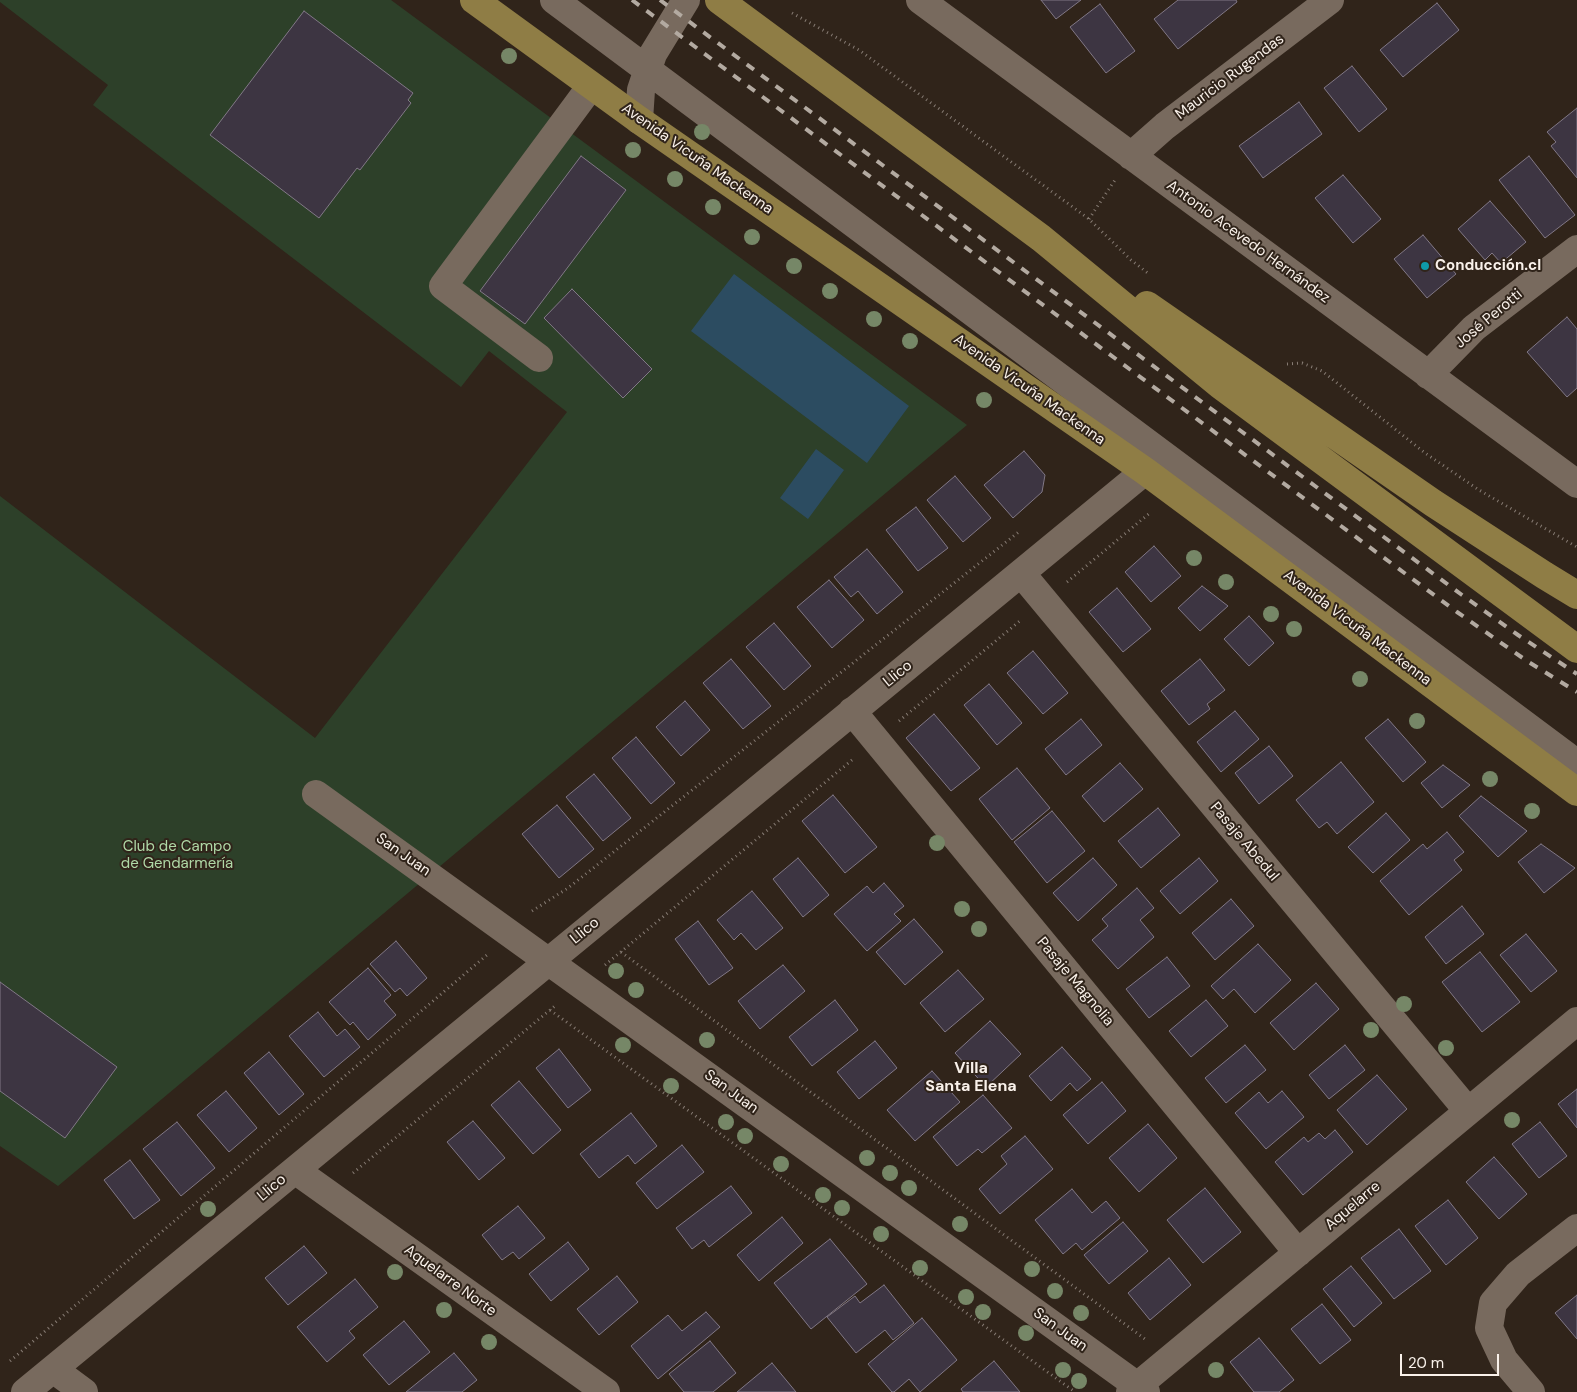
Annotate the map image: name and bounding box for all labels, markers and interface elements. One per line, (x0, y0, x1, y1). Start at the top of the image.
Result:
street label: Mauricio Rugendas (1172, 30, 1288, 124)
street label: Avenida Vicuña Mackenna (618, 100, 776, 218)
street label: Antonio Acevedo Hernández (1163, 177, 1333, 307)
place label: Conducción.cl (1435, 257, 1541, 275)
marker: Conducción.cl (1419, 260, 1431, 272)
street label: José Perotti (1452, 286, 1526, 352)
street label: Avenida Vicuña Mackenna (950, 331, 1108, 449)
street label: Avenida Vicuña Mackenna (1279, 566, 1435, 690)
street label: Llico (880, 657, 916, 691)
street label: Pasaje Abedul (1206, 799, 1282, 885)
street label: San Juan (372, 830, 434, 880)
park label: Club de Campo de Gendarmería (121, 838, 233, 873)
street label: Llico (567, 914, 603, 948)
street label: Pasaje Magnolia (1033, 934, 1117, 1030)
district label: Villa Santa Elena (925, 1059, 1017, 1097)
street label: San Juan (700, 1066, 762, 1118)
street label: Llico (254, 1171, 290, 1205)
street label: Aquelarre (1322, 1178, 1384, 1234)
street label: Aquelarre Norte (400, 1241, 500, 1321)
street label: San Juan (1029, 1304, 1091, 1356)
scale bar (1402, 1344, 1501, 1376)
text: 20 m (1408, 1353, 1444, 1373)

